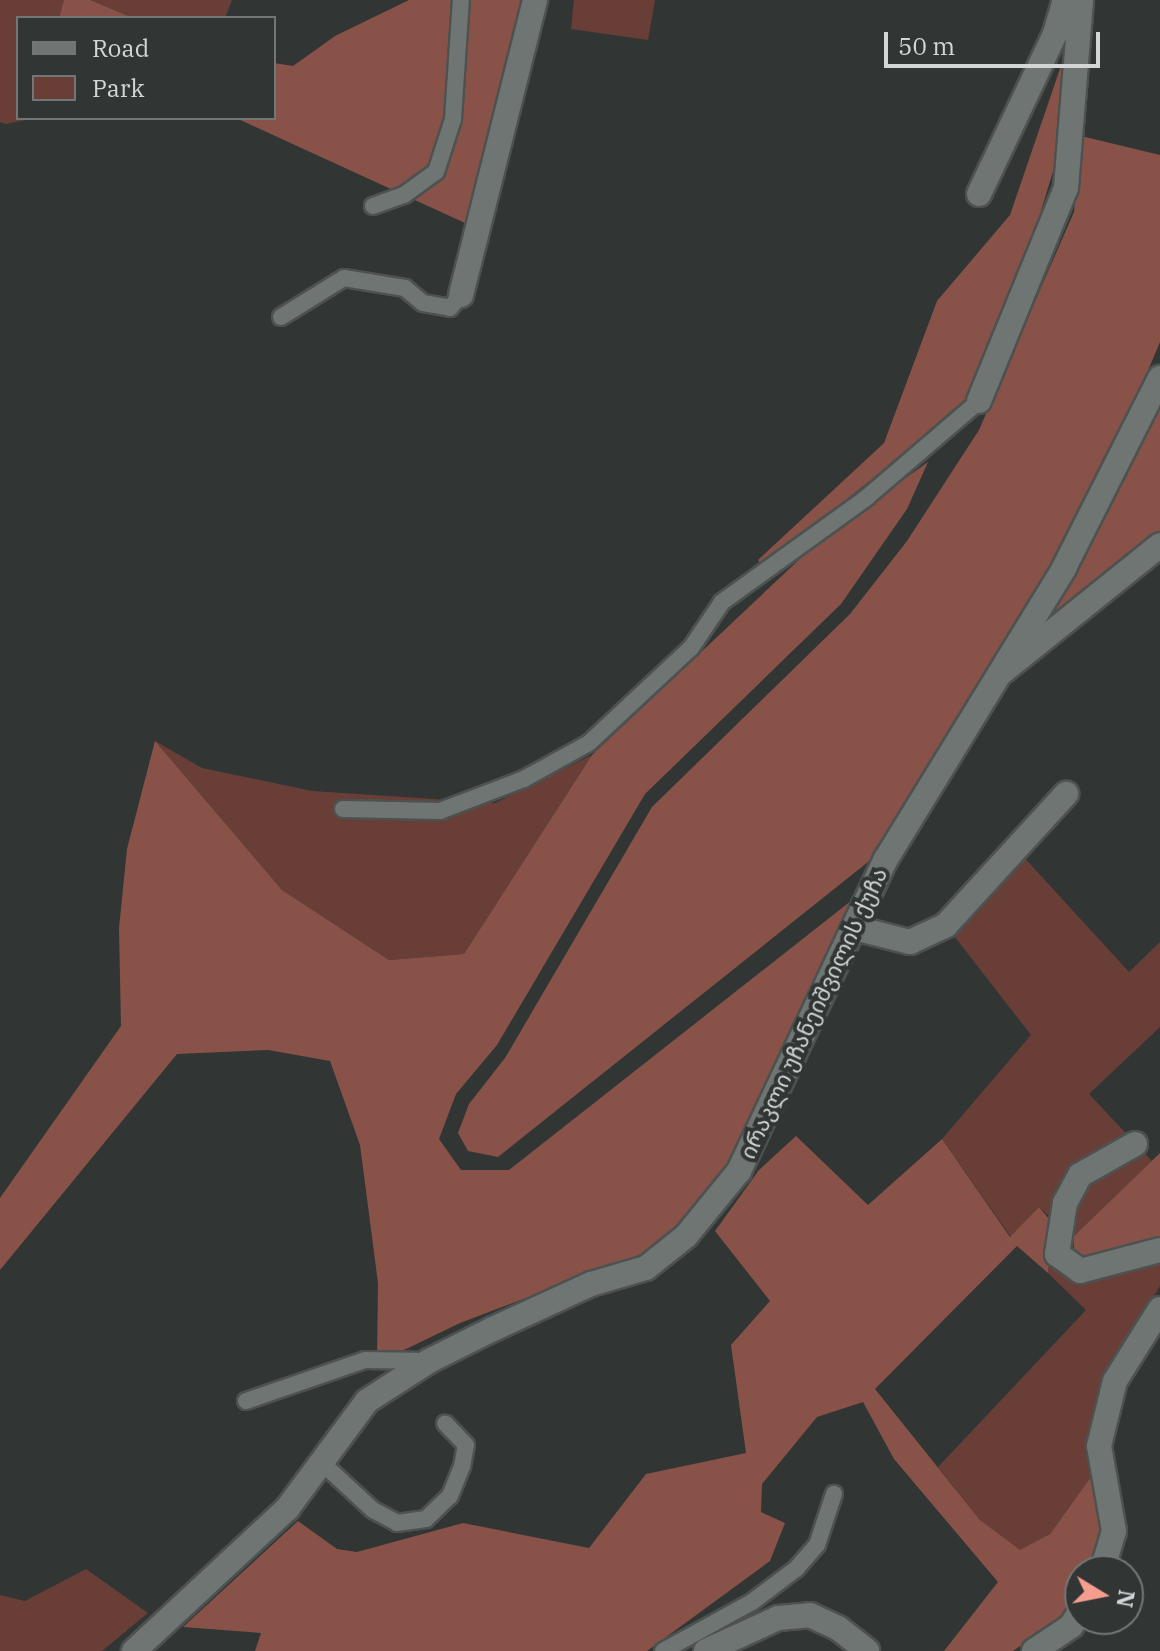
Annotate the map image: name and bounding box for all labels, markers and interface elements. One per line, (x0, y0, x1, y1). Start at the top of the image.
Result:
legend (16, 16, 276, 120)
scale bar (888, 16, 1104, 66)
text: 50 m (898, 30, 955, 62)
text: Road (92, 32, 149, 64)
text: Park (92, 72, 144, 104)
street label: ირაკლი უჩანეიშვილის ქუჩა (734, 863, 892, 1163)
north arrow (1064, 1555, 1144, 1635)
text: N (1110, 1588, 1142, 1610)

